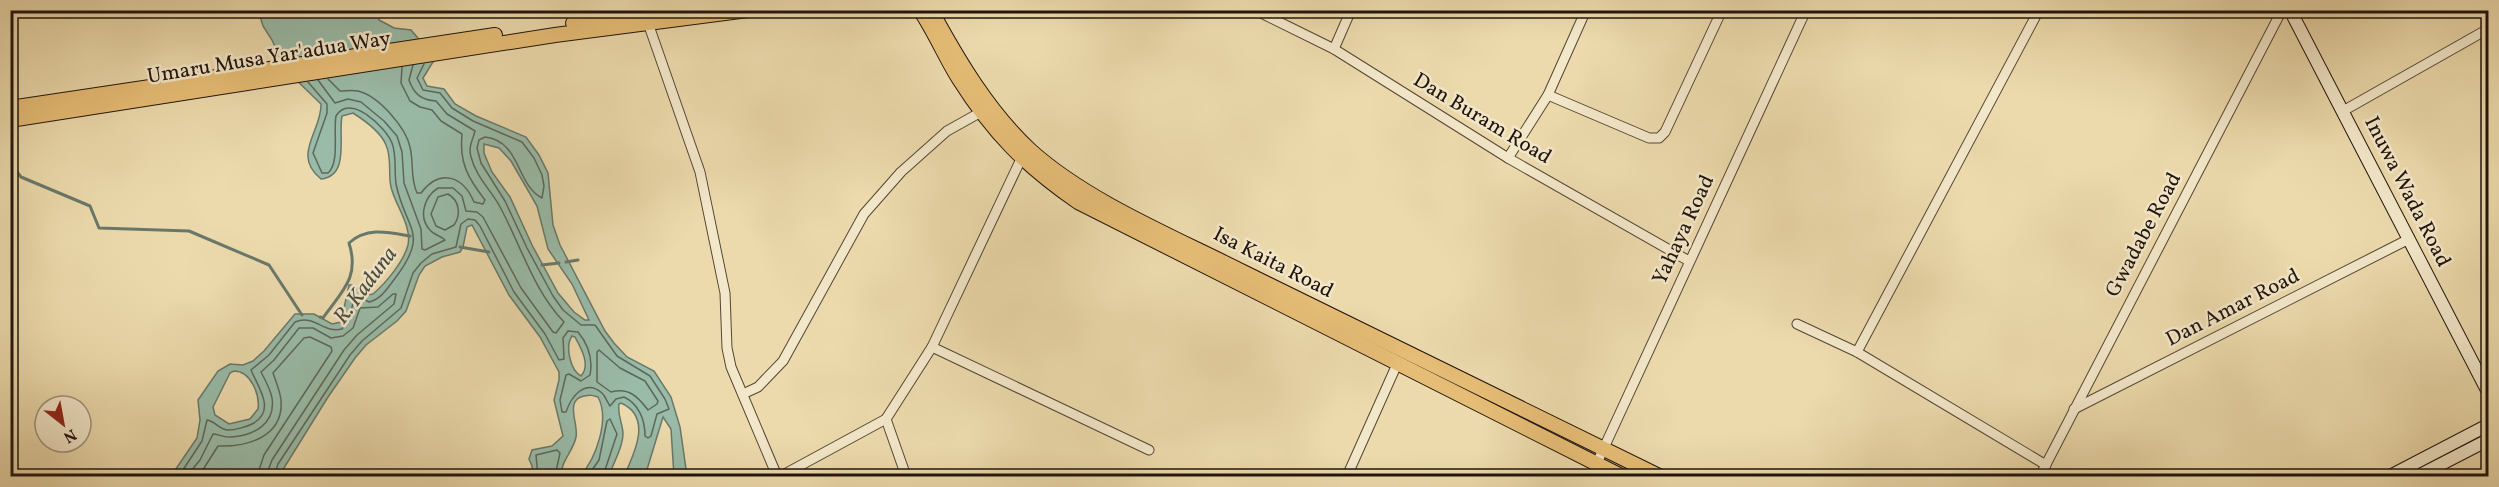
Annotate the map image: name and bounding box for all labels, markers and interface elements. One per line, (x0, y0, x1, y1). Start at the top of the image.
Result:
street label: Umaru Musa Yar'adua Way (145, 24, 394, 92)
street label: Dan Buram Road (1407, 66, 1557, 172)
street label: Inuwa Wada Road (2357, 112, 2457, 272)
street label: Gwadabe Road (2099, 168, 2189, 302)
street label: Yahaya Road (1646, 170, 1722, 290)
street label: Isa Kaita Road (1208, 220, 1338, 306)
water label: R. Kaduna (327, 241, 405, 331)
street label: Dan Amar Road (2161, 262, 2305, 354)
north arrow (33, 394, 93, 454)
text: N (59, 423, 80, 448)

